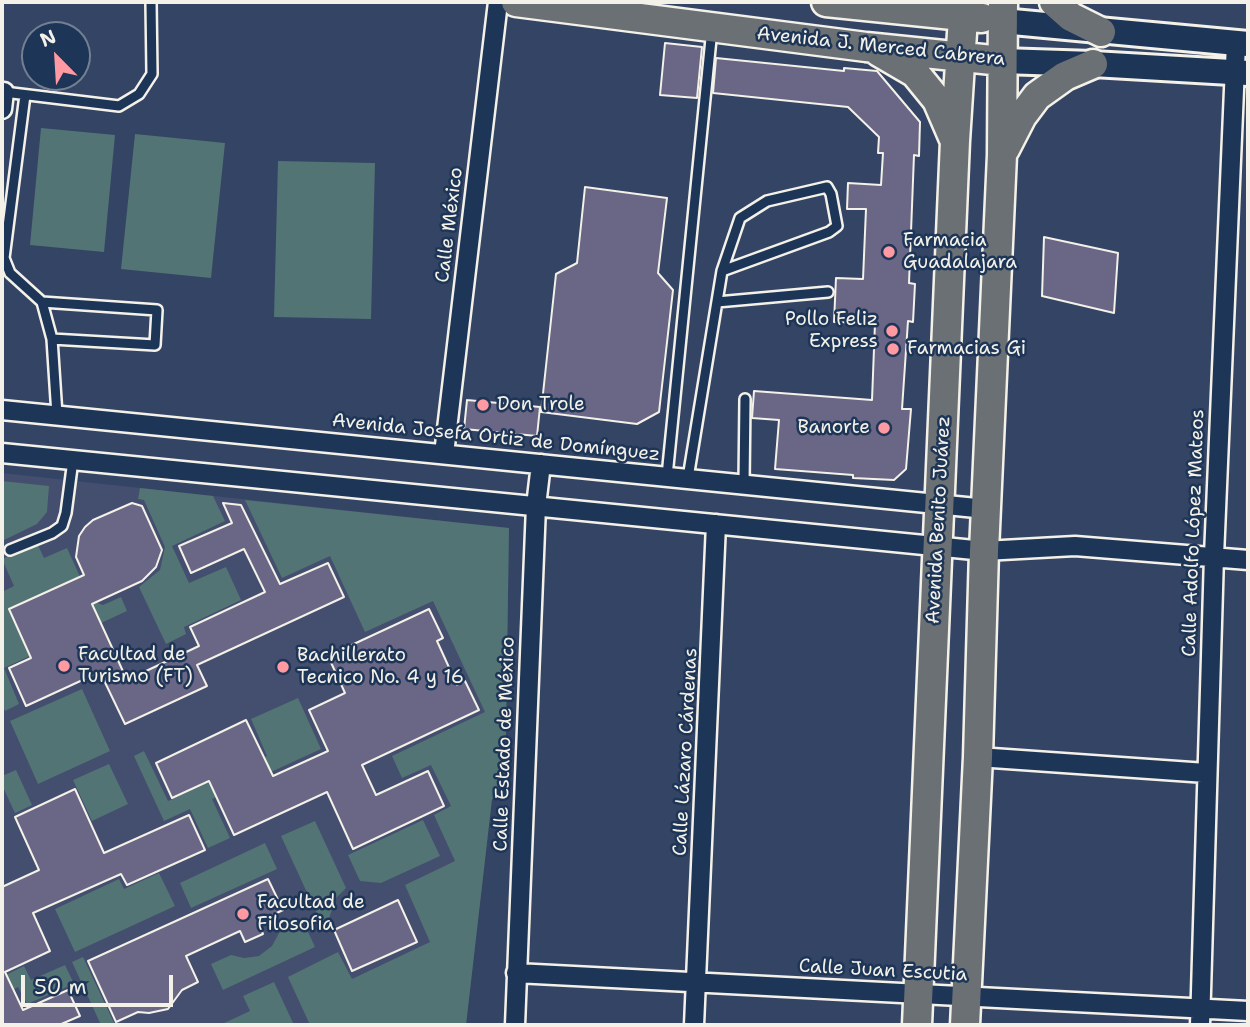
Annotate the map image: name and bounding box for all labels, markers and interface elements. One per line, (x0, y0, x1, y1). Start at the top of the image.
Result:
north arrow (21, 21, 91, 91)
street label: Avenida J. Merced Cabrera (756, 23, 1006, 71)
text: N (36, 24, 60, 53)
street label: Calle México (432, 166, 468, 284)
place label: Farmacia Guadalajara (903, 230, 1017, 274)
marker: Farmacia Guadalajara (881, 244, 897, 260)
place label: Pollo Feliz Express (785, 309, 878, 353)
marker: Pollo Feliz Express (884, 323, 900, 339)
place label: Farmacias Gi (907, 338, 1026, 360)
marker: Farmacias Gi (885, 341, 901, 357)
place label: Don Trole (497, 394, 585, 416)
marker: Don Trole (475, 397, 491, 413)
street label: Avenida Josefa Ortiz de Domínguez (331, 409, 661, 467)
street label: Calle Adolfo López Mateos (1178, 409, 1210, 657)
street label: Avenida Benito Juárez (922, 415, 956, 625)
place label: Banorte (797, 417, 870, 439)
marker: Banorte (876, 420, 892, 436)
street label: Calle Estado de México (490, 636, 520, 852)
place label: Facultad de Turismo (FT) (78, 644, 193, 688)
place label: Bachillerato Tecnico No. 4 y 16 (297, 645, 464, 689)
street label: Calle Lázaro Cárdenas (669, 647, 703, 857)
marker: Facultad de Turismo (FT) (56, 658, 72, 674)
marker: Bachillerato Tecnico No. 4 y 16 (275, 659, 291, 675)
place label: Facultad de Filosofia (257, 892, 365, 936)
marker: Facultad de Filosofia (235, 906, 251, 922)
street label: Calle Juan Escutia (798, 955, 968, 987)
scale bar (24, 960, 177, 1004)
text: 50 m (34, 973, 87, 1001)

